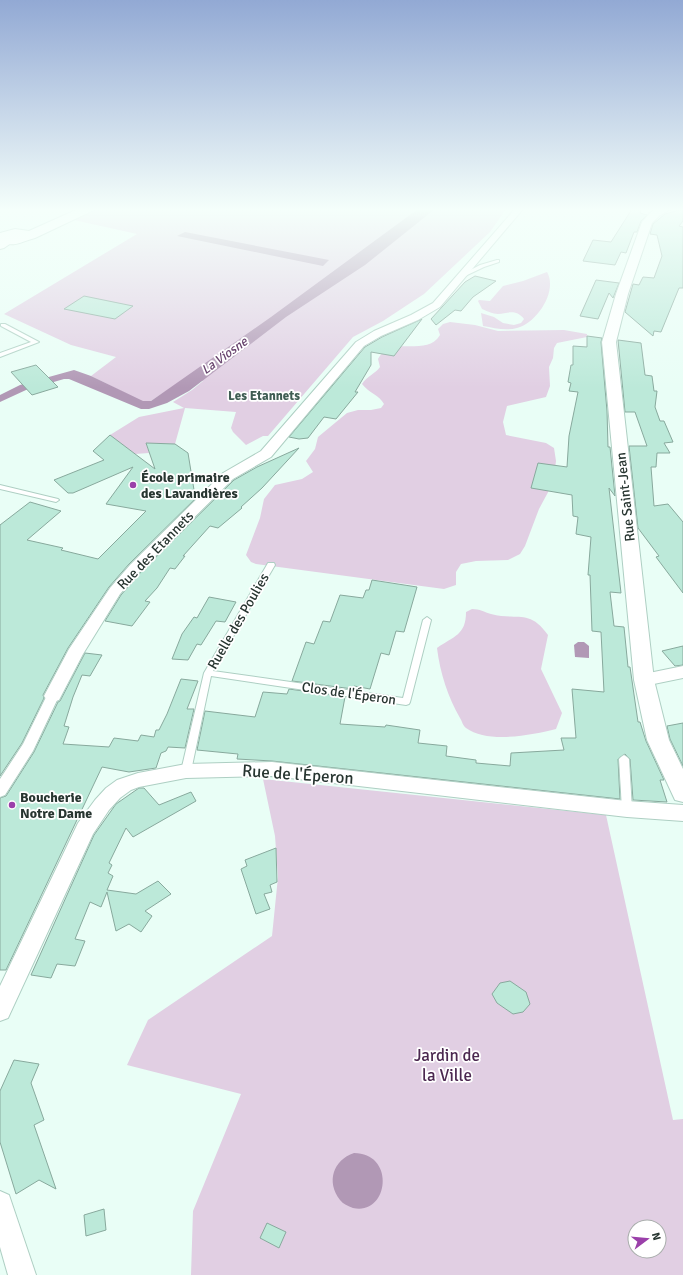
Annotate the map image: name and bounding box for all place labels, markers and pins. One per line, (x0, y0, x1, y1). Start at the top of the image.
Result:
place label: École primaire des Lavandières (141, 469, 238, 502)
marker: École primaire des Lavandières (128, 480, 138, 490)
place label: Boucherie Notre Dame (20, 789, 92, 822)
marker: Boucherie Notre Dame (7, 800, 17, 810)

